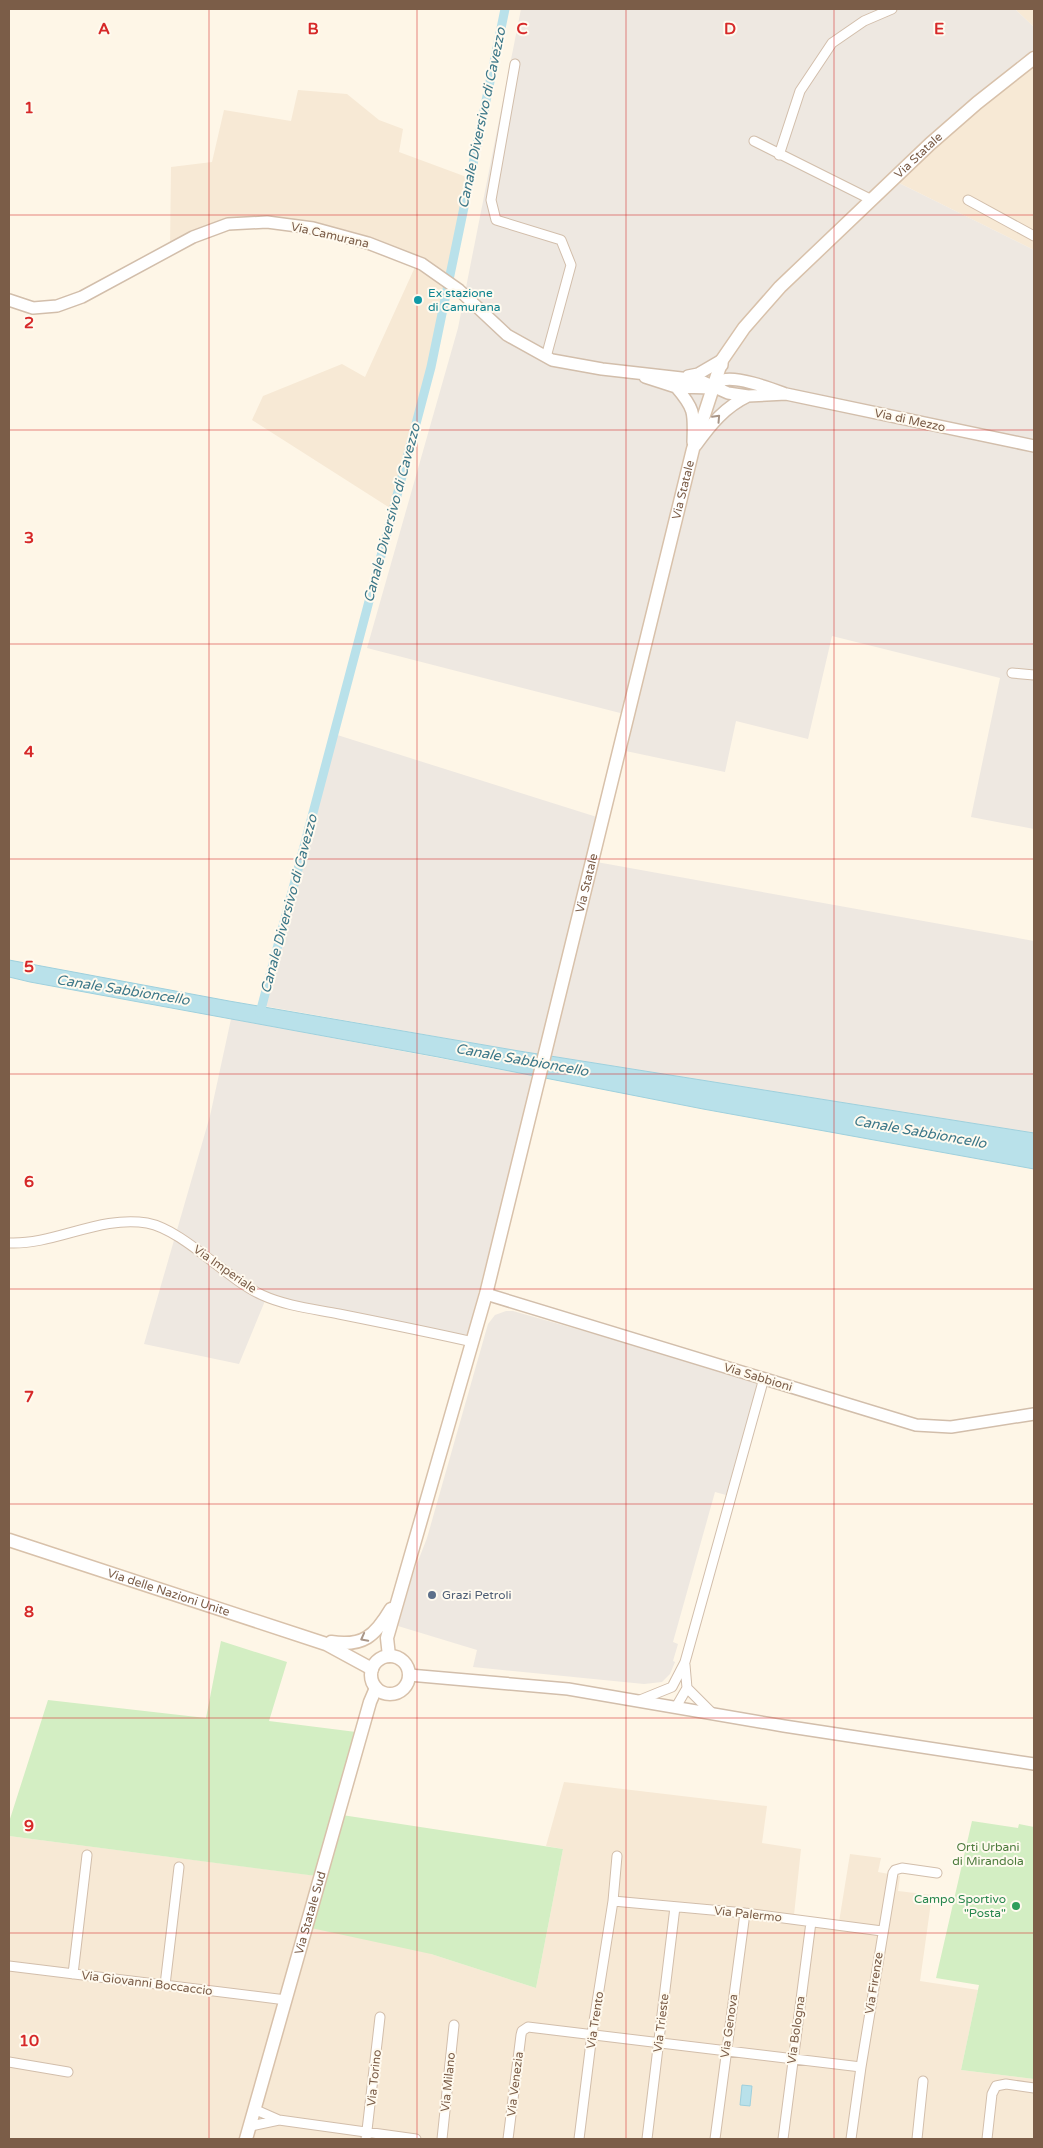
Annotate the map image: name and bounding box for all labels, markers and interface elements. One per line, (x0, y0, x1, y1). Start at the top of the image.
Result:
text: A (98, 19, 110, 39)
text: B (307, 19, 319, 39)
text: C (516, 19, 528, 39)
text: D (724, 19, 736, 39)
text: E (934, 19, 944, 39)
water label: Canale Diversivo di Cavezzo (455, 25, 510, 210)
text: 1 (24, 98, 34, 118)
street label: Via Statale (891, 129, 945, 181)
street label: Via Camurana (290, 219, 370, 251)
place label: Ex stazione di Camurana (428, 286, 500, 314)
marker: Ex stazione di Camurana (412, 294, 424, 306)
text: 2 (24, 313, 34, 333)
street label: Via di Mezzo (873, 406, 947, 434)
one-way arrow (711, 415, 720, 424)
water label: Canale Diversivo di Cavezzo (360, 420, 424, 604)
street label: Via Statale (669, 459, 697, 521)
text: 3 (24, 528, 34, 548)
text: 4 (24, 742, 34, 762)
water label: Canale Diversivo di Cavezzo (257, 811, 321, 995)
street label: Via Statale (573, 852, 601, 914)
text: 5 (24, 957, 34, 977)
water label: Canale Sabbioncello (55, 971, 192, 1009)
water label: Canale Sabbioncello (454, 1040, 591, 1080)
water label: Canale Sabbioncello (852, 1112, 989, 1152)
text: 6 (24, 1172, 34, 1192)
street label: Via Imperiale (191, 1242, 259, 1296)
street label: Via Sabbioni (722, 1360, 794, 1394)
text: 7 (24, 1387, 34, 1407)
street label: Via delle Nazioni Unite (106, 1566, 232, 1619)
place label: Grazi Petroli (442, 1588, 511, 1602)
marker: Grazi Petroli (426, 1589, 438, 1601)
text: 8 (24, 1602, 34, 1622)
one-way arrow (361, 1632, 370, 1642)
text: 9 (24, 1816, 34, 1836)
park label: Orti Urbani di Mirandola (952, 1840, 1024, 1868)
street label: Via Statale Sud (292, 1870, 329, 1956)
place label: Campo Sportivo "Posta" (914, 1892, 1006, 1920)
marker: Campo Sportivo "Posta" (1010, 1900, 1022, 1912)
street label: Via Palermo (713, 1903, 783, 1925)
street label: Via Firenze (862, 1951, 886, 2015)
street label: Via Giovanni Boccaccio (81, 1968, 213, 1998)
street label: Via Trento (584, 1990, 606, 2050)
street label: Via Trieste (650, 1993, 672, 2053)
street label: Via Genova (718, 1993, 740, 2059)
street label: Via Bologna (784, 1995, 808, 2065)
text: 10 (19, 2031, 39, 2051)
street label: Via Torino (364, 2049, 384, 2107)
street label: Via Venezia (504, 2051, 526, 2117)
street label: Via Milano (438, 2052, 458, 2112)

